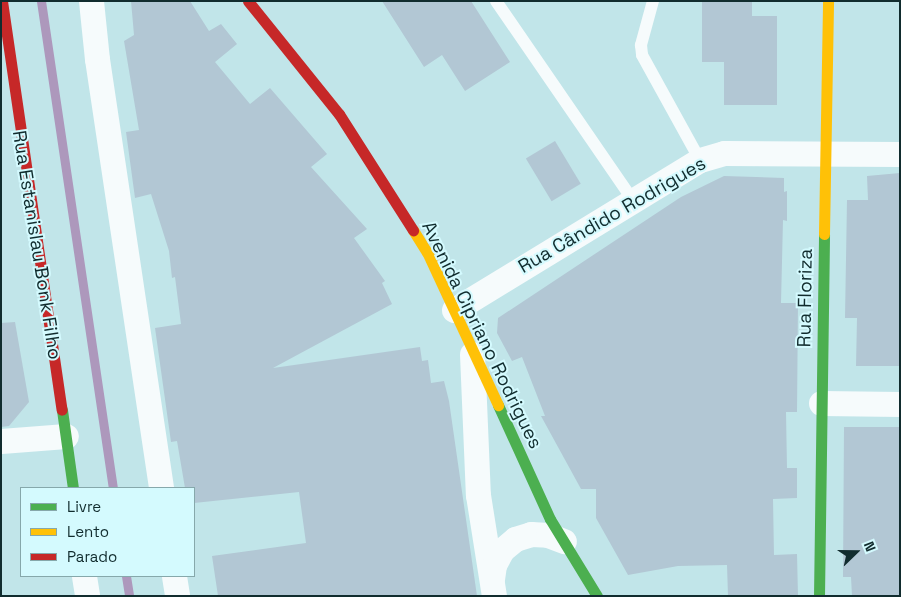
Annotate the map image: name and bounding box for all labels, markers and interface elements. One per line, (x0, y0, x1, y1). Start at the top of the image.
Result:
street label: Rua Estanislau Bonk Filho (8, 129, 66, 361)
street label: Rua Cândido Rodrigues (514, 152, 710, 278)
street label: Avenida Cipriano Rodrigues (417, 218, 547, 452)
street label: Rua Floriza (793, 248, 817, 348)
legend (20, 487, 195, 577)
text: Livre (67, 497, 101, 516)
text: Lento (67, 522, 109, 541)
north arrow (831, 527, 881, 577)
text: N (860, 539, 880, 554)
text: Parado (67, 547, 117, 566)

